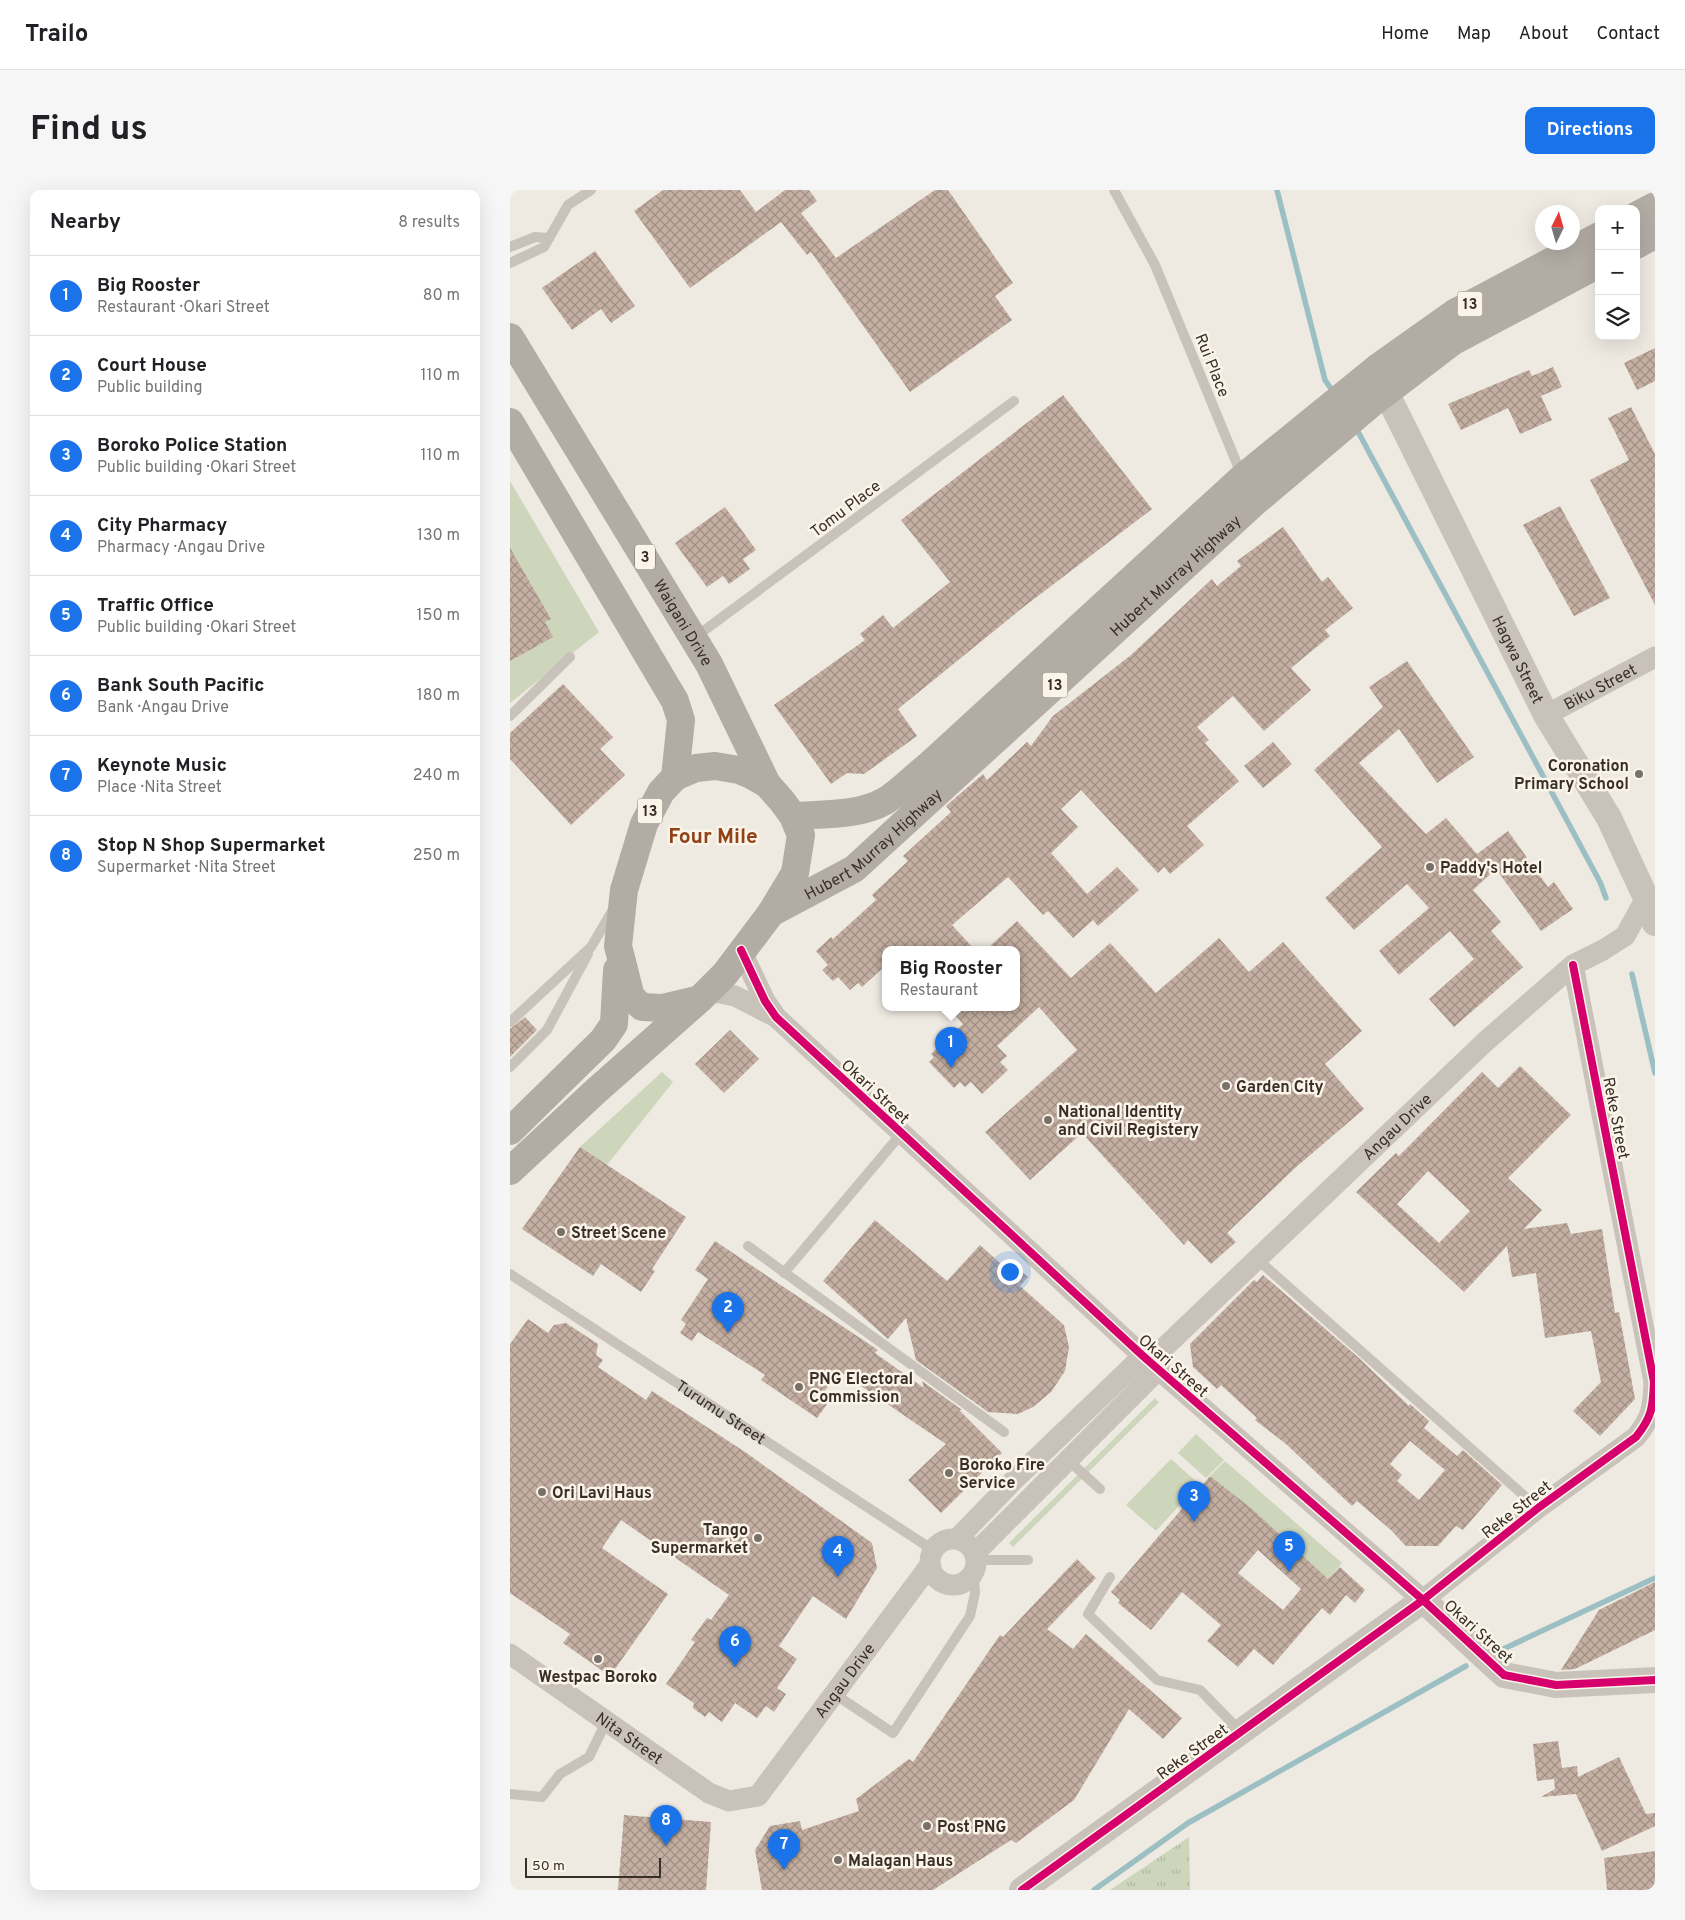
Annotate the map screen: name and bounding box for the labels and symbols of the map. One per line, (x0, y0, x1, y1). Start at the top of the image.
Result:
north arrow (1535, 205, 1580, 250)
road number: 13 (1458, 292, 1482, 316)
street label: Rui Place (1189, 331, 1233, 401)
street label: Tomu Place (807, 477, 885, 542)
street label: Hubert Murray Highway (1107, 512, 1246, 642)
road number: 3 (635, 544, 655, 570)
street label: Waigani Drive (648, 576, 716, 670)
street label: Hagwa Street (1486, 613, 1547, 708)
street label: Biku Street (1561, 661, 1641, 716)
road number: 13 (1042, 672, 1068, 698)
place label: Coronation Primary School (1514, 757, 1629, 795)
marker: Coronation Primary School (1633, 768, 1645, 780)
street label: Hubert Murray Highway (801, 785, 947, 905)
road number: 13 (638, 798, 662, 824)
district label: Four Mile (668, 824, 758, 851)
place label: Paddy's Hotel (1440, 859, 1542, 879)
marker: Paddy's Hotel (1424, 861, 1436, 873)
pin: 1 (935, 1027, 967, 1068)
street label: Okari Street (836, 1056, 913, 1129)
street label: Reke Street (1597, 1076, 1633, 1161)
place label: Garden City (1236, 1078, 1324, 1098)
marker: Garden City (1220, 1080, 1232, 1092)
street label: Angau Drive (1359, 1090, 1437, 1165)
place label: National Identity and Civil Registery (1058, 1103, 1199, 1141)
marker: National Identity and Civil Registery (1042, 1114, 1054, 1126)
place label: Street Scene (571, 1224, 667, 1244)
marker: Street Scene (555, 1226, 567, 1238)
your location (997, 1259, 1023, 1285)
pin: 2 (712, 1292, 744, 1333)
street label: Okari Street (1134, 1331, 1212, 1402)
place label: PNG Electoral Commission (809, 1370, 913, 1408)
street label: Turumu Street (671, 1377, 769, 1450)
marker: PNG Electoral Commission (793, 1381, 805, 1393)
place label: Boroko Fire Service (959, 1456, 1045, 1494)
marker: Boroko Fire Service (943, 1467, 955, 1479)
street label: Reke Street (1478, 1477, 1556, 1544)
pin: 3 (1178, 1481, 1210, 1522)
place label: Ori Lavi Haus (552, 1484, 652, 1504)
marker: Ori Lavi Haus (536, 1486, 548, 1498)
place label: Tango Supermarket (651, 1521, 748, 1559)
pin: 5 (1273, 1531, 1305, 1572)
marker: Tango Supermarket (752, 1532, 764, 1544)
pin: 4 (822, 1536, 854, 1577)
street label: Okari Street (1439, 1596, 1516, 1669)
pin: 6 (719, 1626, 751, 1667)
street label: Angau Drive (811, 1640, 880, 1723)
marker: Westpac Boroko (592, 1653, 604, 1665)
place label: Westpac Boroko (539, 1668, 657, 1688)
street label: Nita Street (591, 1709, 666, 1770)
street label: Reke Street (1154, 1720, 1233, 1785)
pin: 8 (650, 1805, 682, 1846)
place label: Post PNG (937, 1818, 1007, 1838)
marker: Post PNG (921, 1820, 933, 1832)
pin: 7 (768, 1829, 800, 1870)
place label: Malagan Haus (848, 1852, 953, 1872)
marker: Malagan Haus (832, 1854, 844, 1866)
scale bar (525, 1855, 661, 1878)

